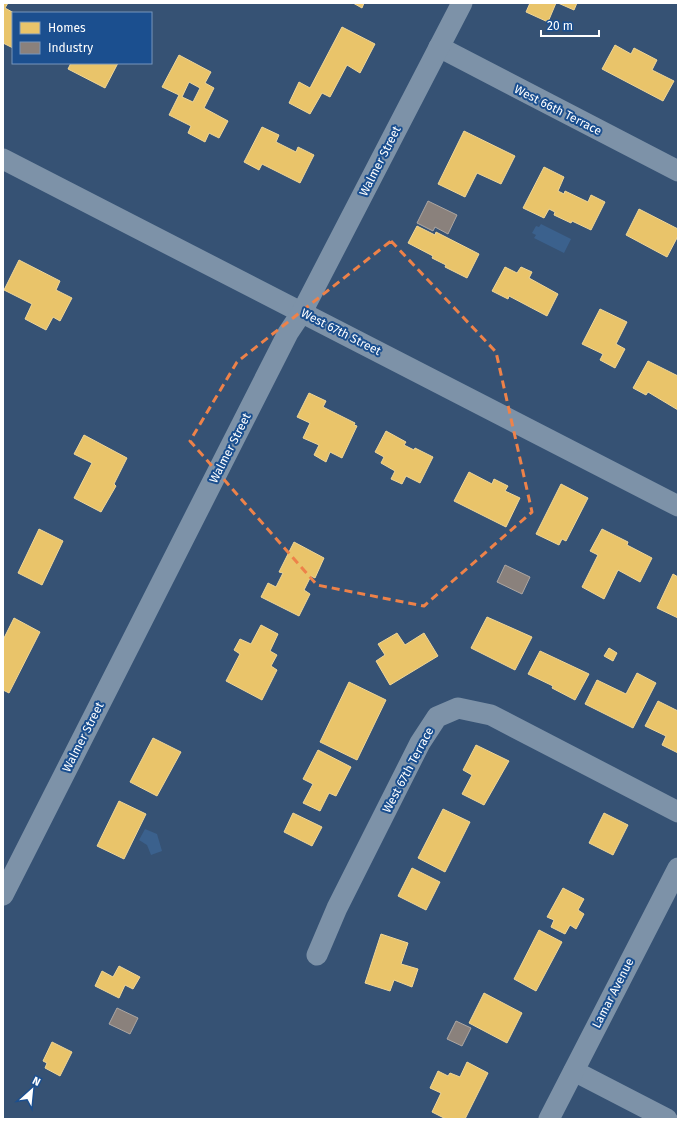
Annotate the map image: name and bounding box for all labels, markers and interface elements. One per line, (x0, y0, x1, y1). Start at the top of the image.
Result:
legend (12, 12, 152, 64)
scale bar (541, 12, 599, 38)
text: 20 m (547, 19, 573, 33)
text: Homes (48, 21, 86, 35)
text: Industry (48, 41, 93, 55)
street label: West 66th Terrace (512, 82, 604, 138)
street label: Walmer Street (356, 123, 404, 198)
street label: West 67th Street (299, 306, 384, 359)
street label: Walmer Street (206, 410, 254, 485)
street label: Walmer Street (59, 699, 107, 774)
street label: West 67th Terrace (380, 725, 436, 815)
street label: Lamar Avenue (589, 956, 637, 1030)
north arrow (12, 1070, 52, 1110)
text: N (30, 1074, 43, 1089)

